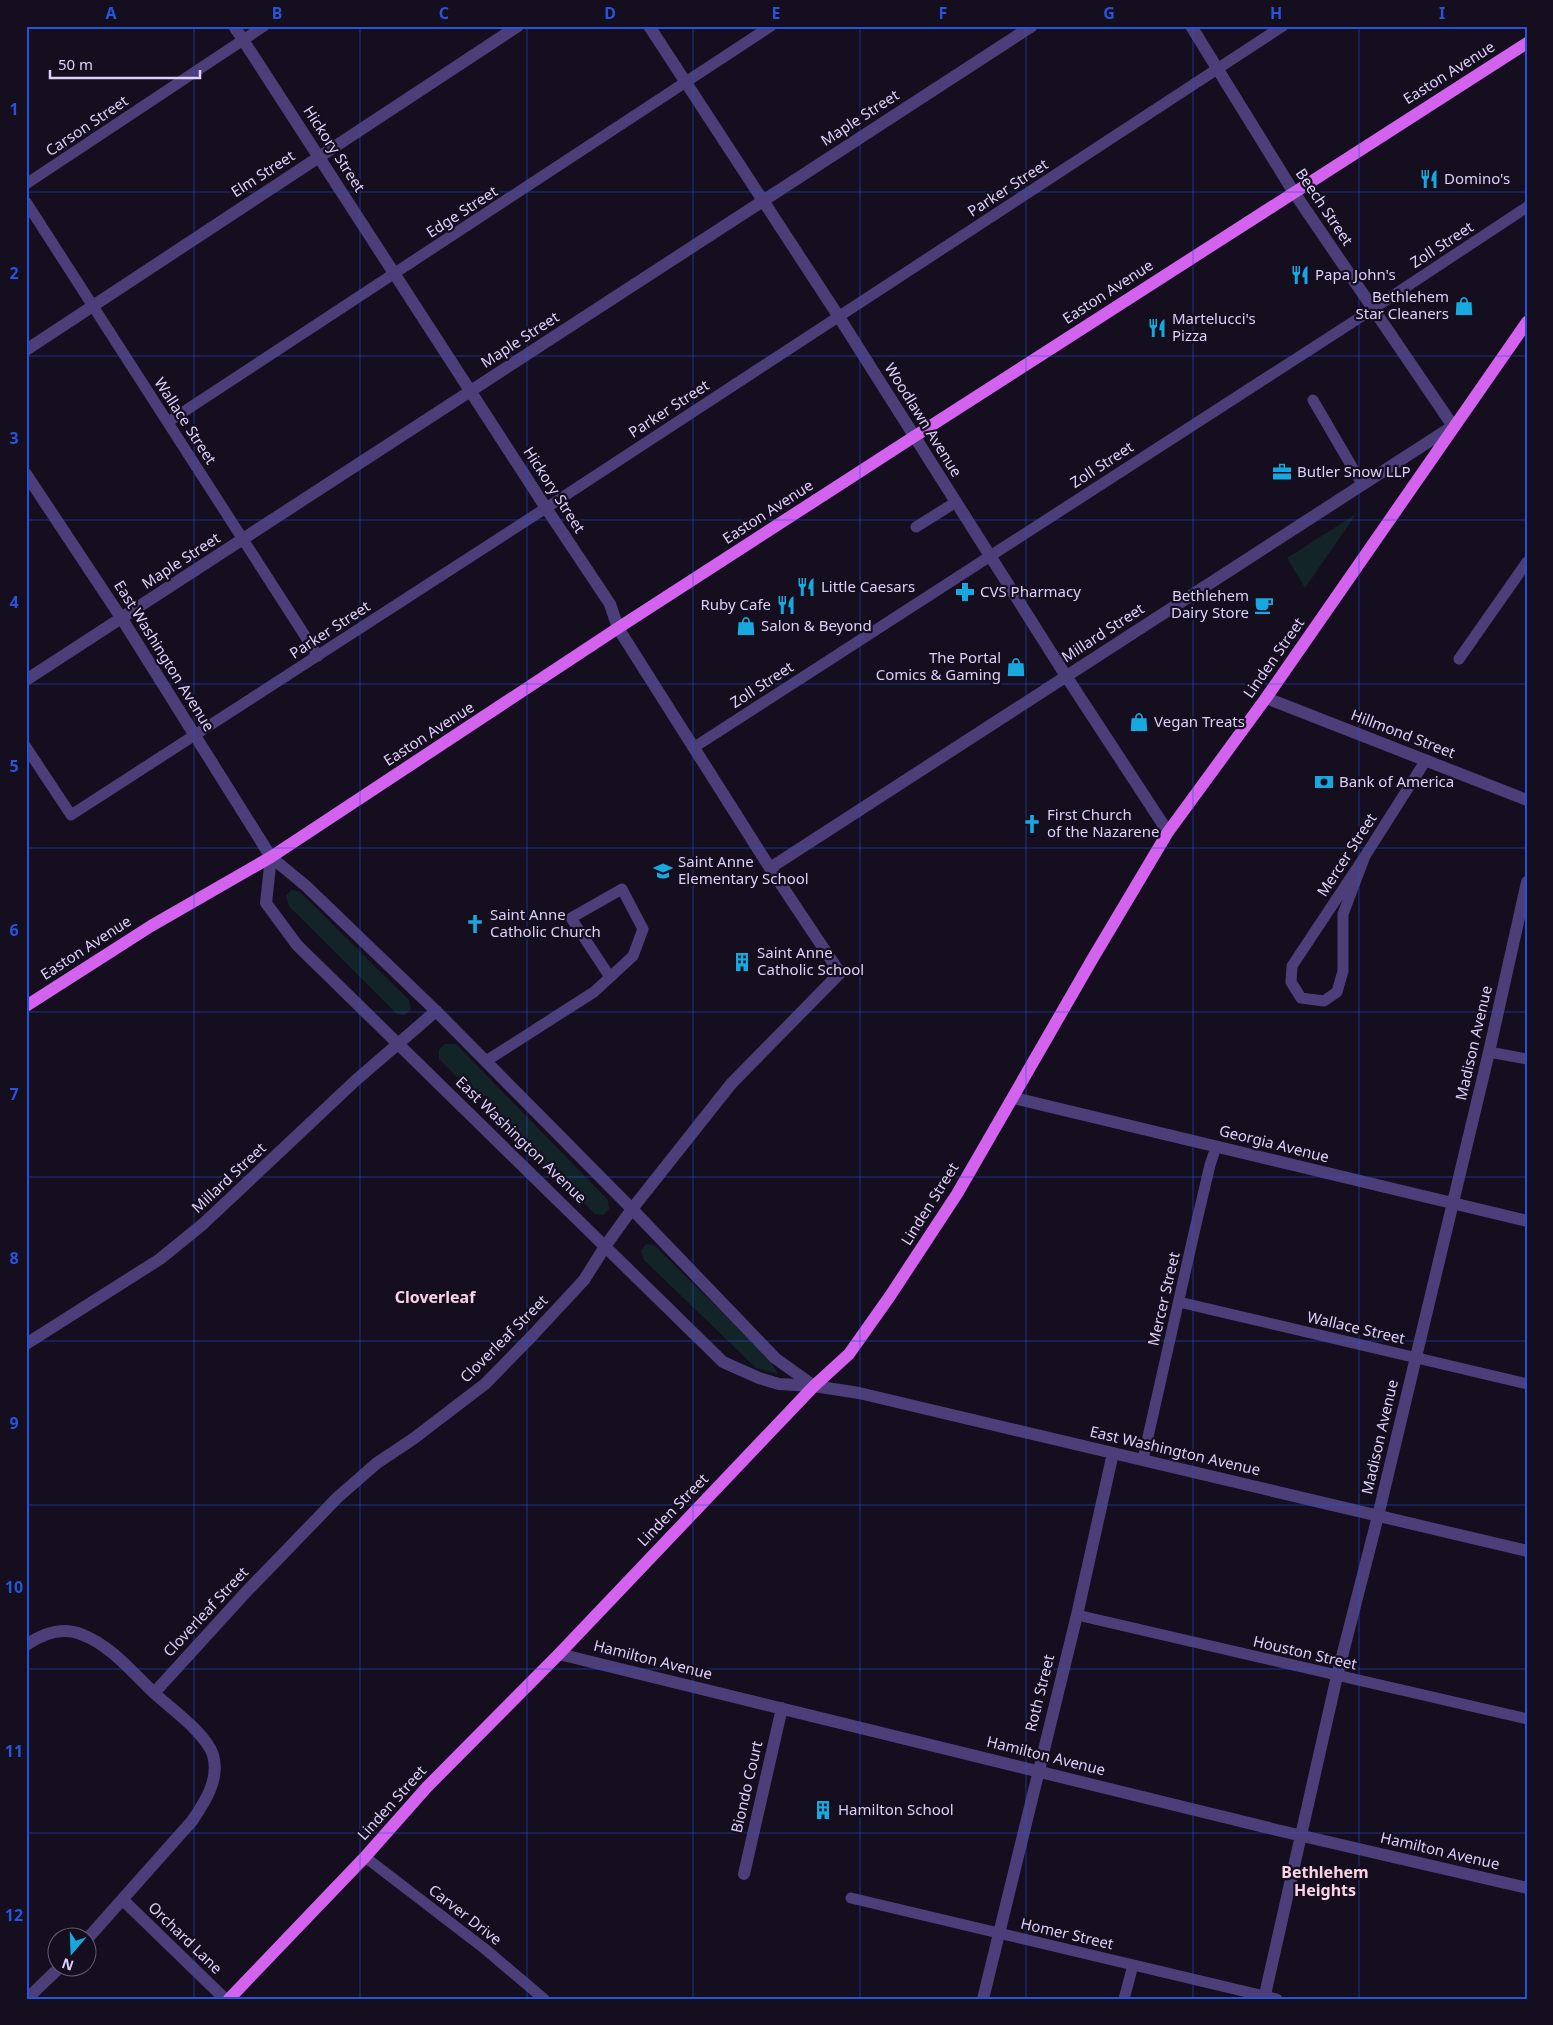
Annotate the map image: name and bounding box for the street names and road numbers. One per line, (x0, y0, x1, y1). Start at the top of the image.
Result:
street label: Easton Avenue (1399, 36, 1498, 108)
street label: Maple Street (817, 84, 903, 150)
street label: Carson Street (41, 90, 132, 160)
street label: Hickory Street (300, 102, 370, 196)
street label: Elm Street (227, 145, 299, 201)
street label: Parker Street (963, 153, 1052, 221)
street label: Beech Street (1292, 164, 1358, 249)
street label: Edge Street (422, 180, 501, 242)
street label: Zoll Street (1406, 216, 1477, 272)
street label: Easton Avenue (1058, 254, 1157, 328)
street label: Maple Street (477, 306, 563, 372)
street label: Woodlawn Avenue (881, 359, 967, 480)
street label: Wallace Street (150, 373, 222, 468)
street label: Parker Street (624, 374, 713, 442)
street label: Zoll Street (1066, 436, 1137, 492)
street label: Hickory Street (520, 443, 590, 537)
street label: Easton Avenue (718, 474, 817, 548)
street label: Maple Street (138, 527, 224, 593)
street label: East Washington Avenue (110, 576, 220, 735)
street label: Parker Street (285, 595, 374, 663)
street label: Millard Street (1057, 598, 1148, 666)
street label: Linden Street (1238, 613, 1309, 702)
street label: Zoll Street (726, 656, 797, 712)
street label: Easton Avenue (379, 696, 478, 770)
street label: Hillmond Street (1348, 704, 1459, 762)
street label: Mercer Street (1312, 808, 1381, 900)
street label: Easton Avenue (36, 910, 135, 984)
street label: Madison Avenue (1450, 983, 1496, 1102)
street label: East Washington Avenue (452, 1071, 591, 1207)
street label: Georgia Avenue (1217, 1120, 1331, 1166)
street label: Millard Street (187, 1137, 270, 1217)
street label: Linden Street (896, 1158, 963, 1249)
street label: Mercer Street (1143, 1249, 1184, 1348)
street label: Cloverleaf Street (455, 1290, 552, 1386)
street label: Wallace Street (1305, 1306, 1408, 1348)
street label: Madison Avenue (1356, 1377, 1402, 1496)
street label: East Washington Avenue (1088, 1421, 1262, 1479)
street label: Linden Street (633, 1468, 712, 1550)
street label: Cloverleaf Street (158, 1562, 253, 1661)
street label: Houston Street (1251, 1630, 1360, 1674)
street label: Hamilton Avenue (592, 1635, 715, 1683)
street label: Roth Street (1020, 1652, 1058, 1733)
street label: Hamilton Avenue (985, 1731, 1108, 1779)
street label: Biondo Court (726, 1738, 766, 1835)
street label: Linden Street (352, 1760, 430, 1844)
street label: Hamilton Avenue (1379, 1827, 1502, 1873)
street label: Carver Drive (425, 1879, 506, 1949)
street label: Orchard Lane (144, 1897, 227, 1978)
street label: Homer Street (1019, 1913, 1116, 1954)

